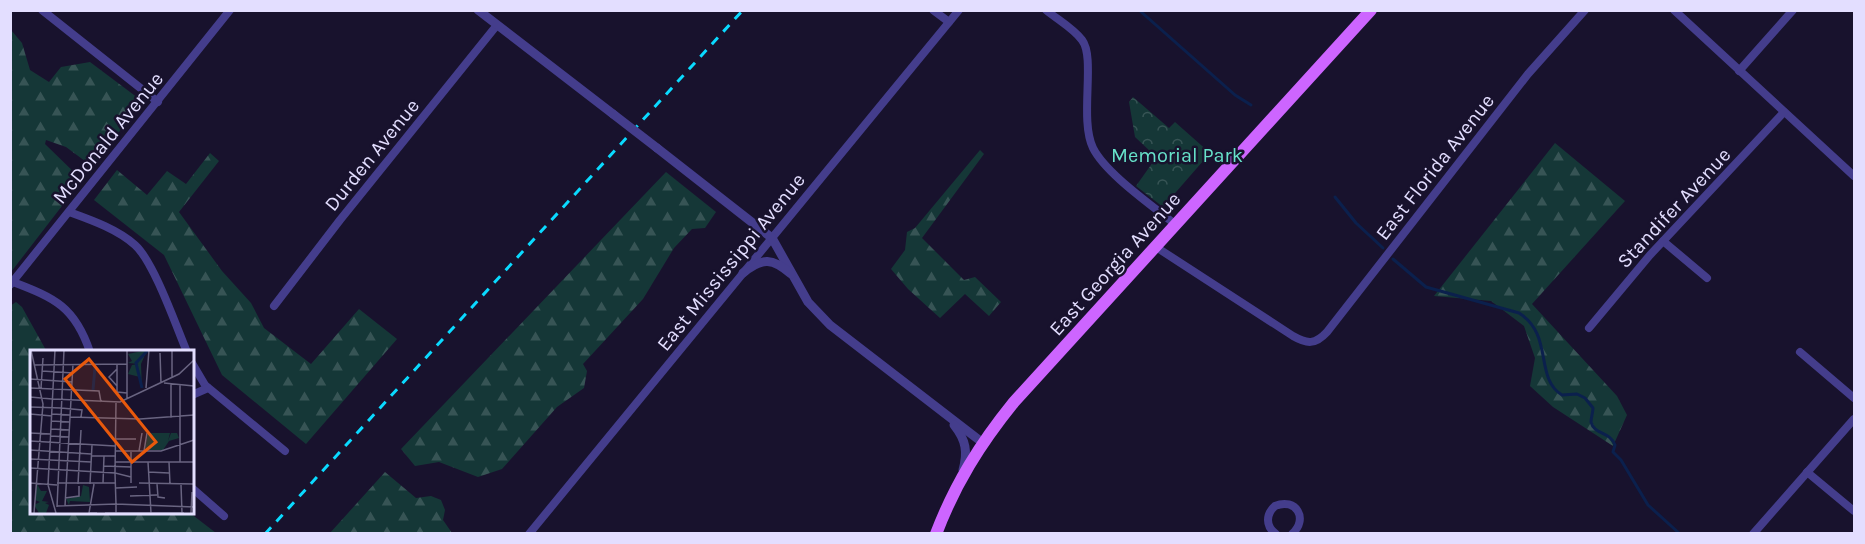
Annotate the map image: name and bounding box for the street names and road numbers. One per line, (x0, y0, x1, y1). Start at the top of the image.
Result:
street label: McDonald Avenue (48, 68, 168, 208)
street label: East Florida Avenue (1371, 90, 1499, 244)
street label: Durden Avenue (320, 94, 424, 216)
street label: Standifer Avenue (1613, 143, 1735, 273)
street label: East Mississippi Avenue (652, 169, 810, 355)
street label: East Georgia Avenue (1045, 188, 1185, 340)

